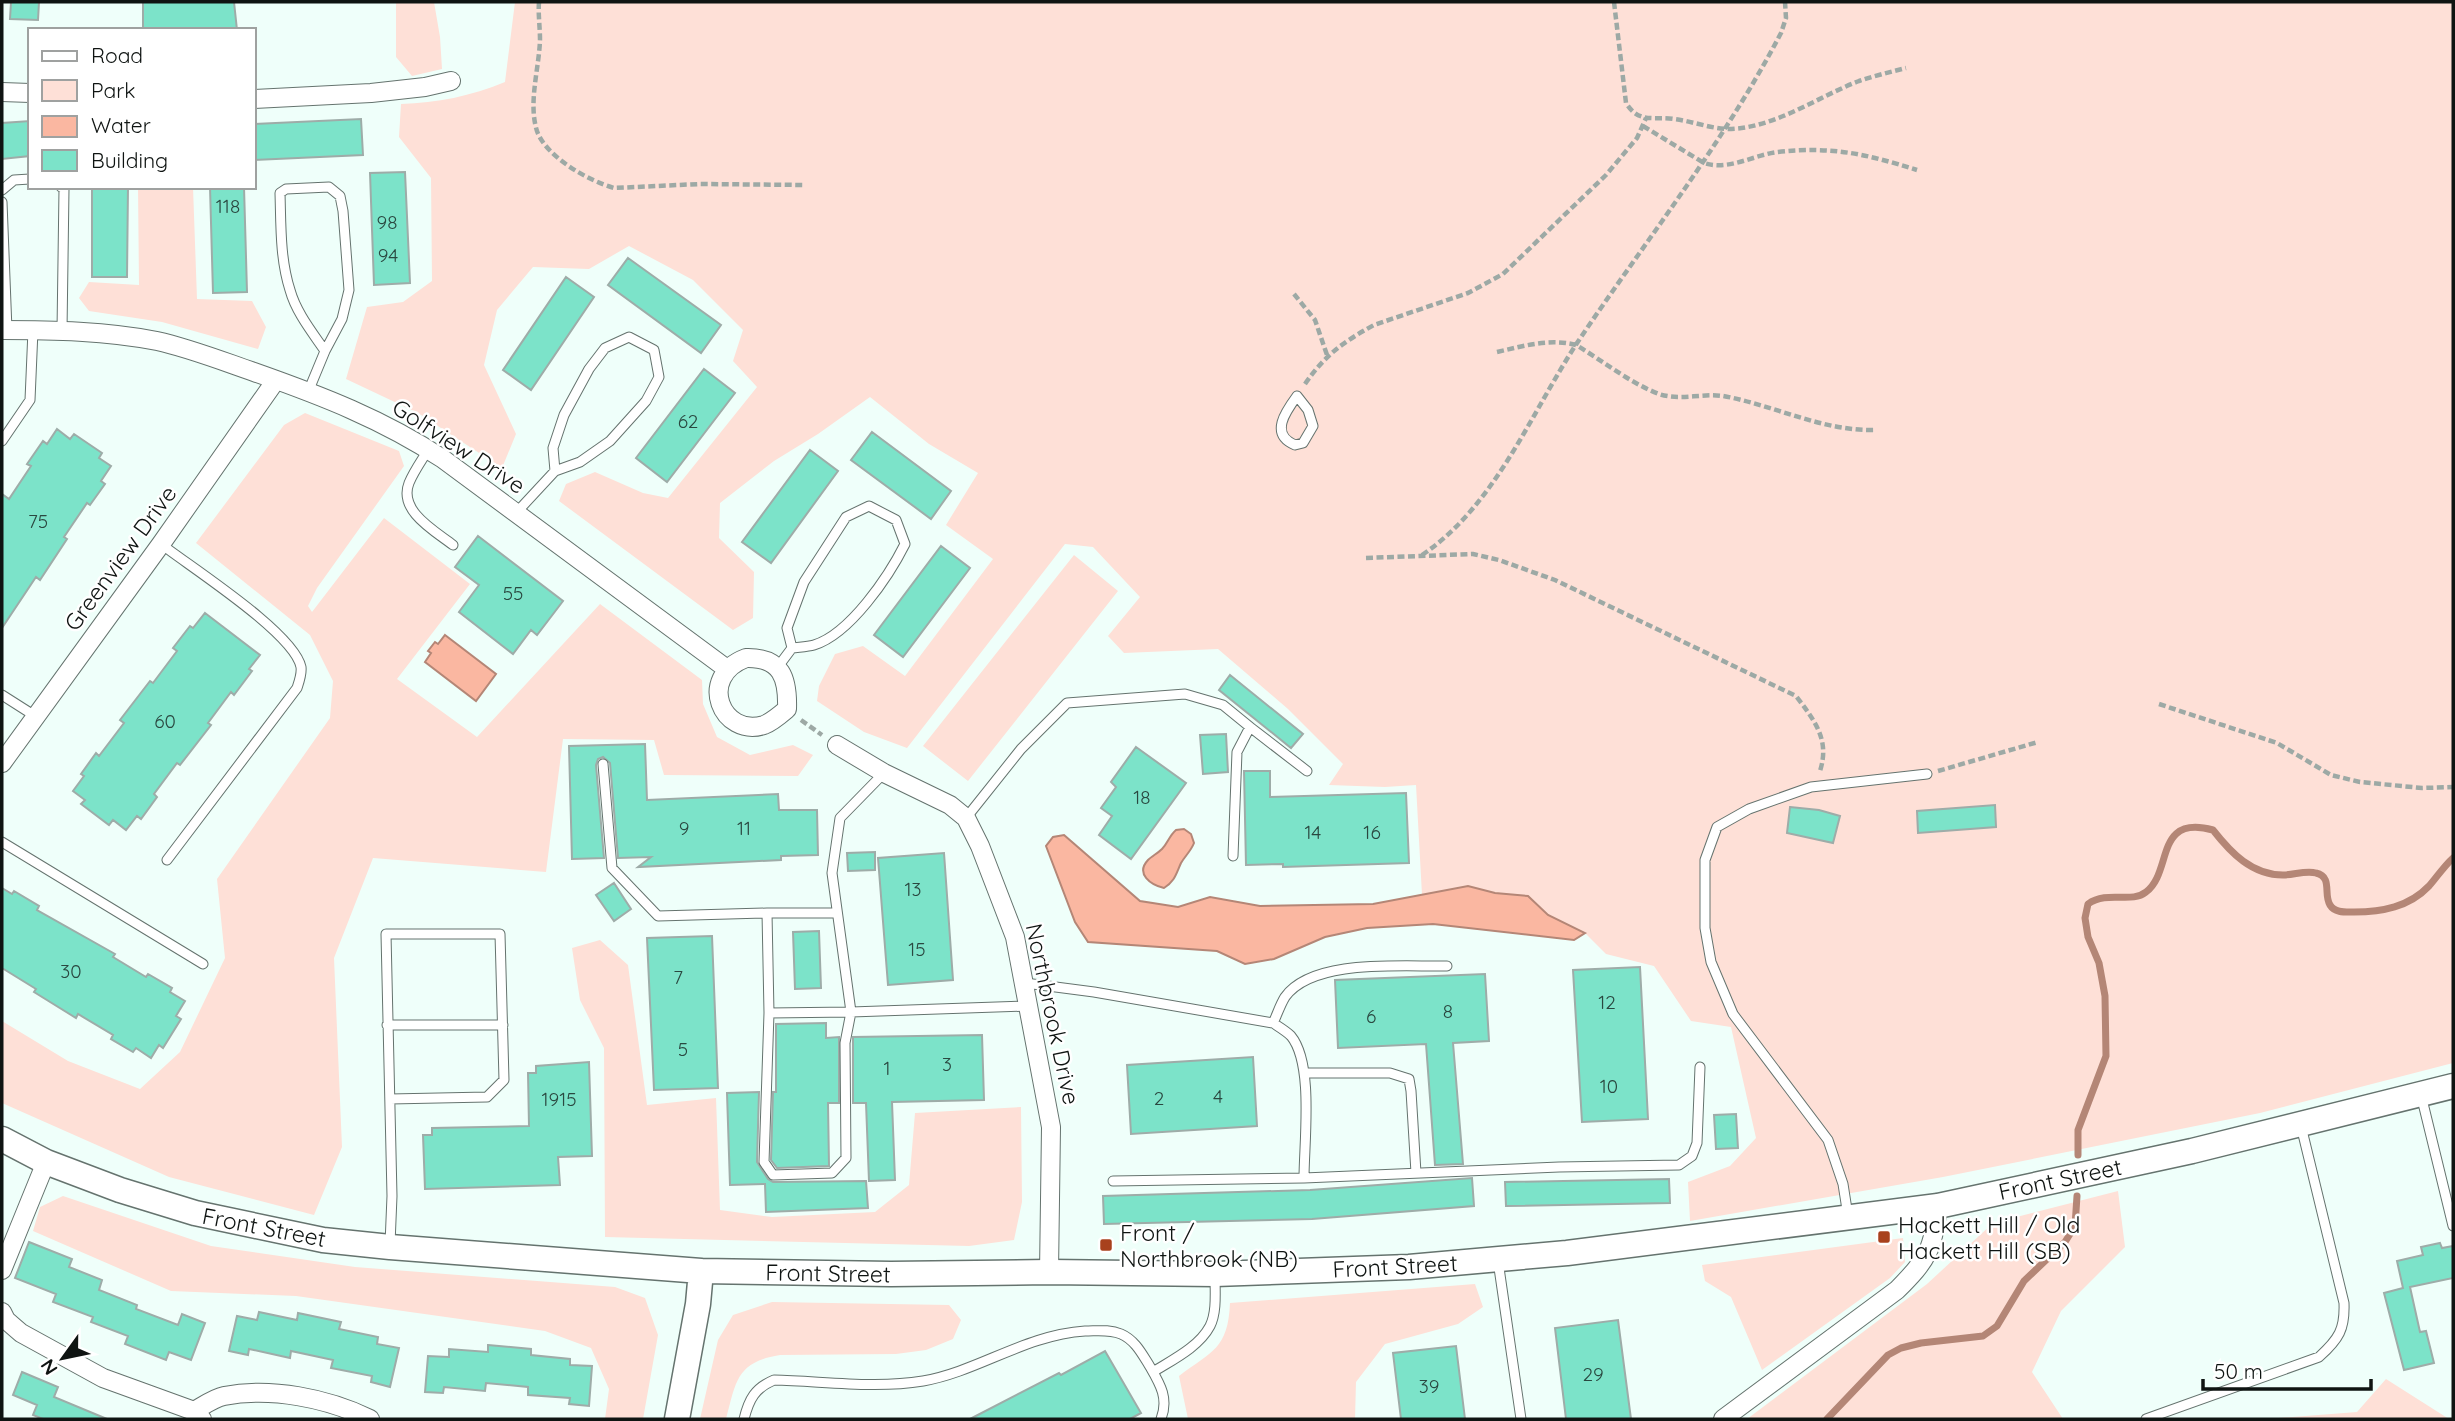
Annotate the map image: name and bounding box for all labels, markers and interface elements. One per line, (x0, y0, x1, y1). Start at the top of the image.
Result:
legend (28, 28, 256, 189)
text: Road (91, 42, 143, 68)
text: Park (91, 77, 135, 103)
text: Water (91, 112, 151, 138)
text: Building (91, 147, 168, 173)
house number: 118 (216, 194, 240, 218)
house number: 98 (377, 210, 397, 234)
house number: 94 (378, 243, 398, 267)
street label: Golfview Drive (387, 392, 531, 500)
house number: 62 (678, 409, 698, 433)
street label: Greenview Drive (58, 480, 182, 636)
house number: 75 (28, 509, 48, 533)
house number: 55 (503, 581, 523, 605)
house number: 60 (154, 709, 176, 733)
house number: 18 (1133, 785, 1151, 809)
house number: 9 (679, 816, 689, 840)
house number: 11 (737, 816, 751, 840)
house number: 14 (1305, 820, 1321, 844)
house number: 16 (1363, 820, 1381, 844)
house number: 13 (905, 877, 922, 901)
street label: Northbrook Drive (1020, 921, 1086, 1107)
house number: 15 (908, 937, 926, 961)
house number: 30 (60, 959, 82, 983)
house number: 7 (673, 965, 683, 989)
house number: 12 (1598, 990, 1616, 1014)
house number: 8 (1443, 999, 1453, 1023)
house number: 6 (1366, 1004, 1376, 1028)
house number: 5 (678, 1037, 688, 1061)
house number: 3 (942, 1052, 952, 1076)
house number: 1 (883, 1056, 891, 1080)
house number: 10 (1600, 1074, 1618, 1098)
house number: 4 (1213, 1084, 1223, 1108)
house number: 2 (1154, 1086, 1164, 1110)
house number: 1915 (541, 1087, 577, 1111)
street label: Front Street (1996, 1152, 2124, 1206)
street label: Front Street (200, 1201, 328, 1253)
place label: Hackett Hill / Old Hackett Hill (SB) (1898, 1210, 2080, 1265)
place label: Front / Northbrook (NB) (1120, 1218, 1298, 1273)
marker: Hackett Hill / Old Hackett Hill (SB) (1876, 1229, 1892, 1245)
marker: Front / Northbrook (NB) (1098, 1237, 1114, 1253)
street label: Front Street (1332, 1248, 1459, 1284)
street label: Front Street (765, 1257, 891, 1289)
north arrow (28, 1323, 98, 1393)
scale bar (2203, 1348, 2371, 1392)
text: N (35, 1355, 63, 1380)
text: 50 m (2214, 1358, 2263, 1384)
house number: 29 (1582, 1362, 1604, 1386)
house number: 39 (1419, 1374, 1439, 1398)

